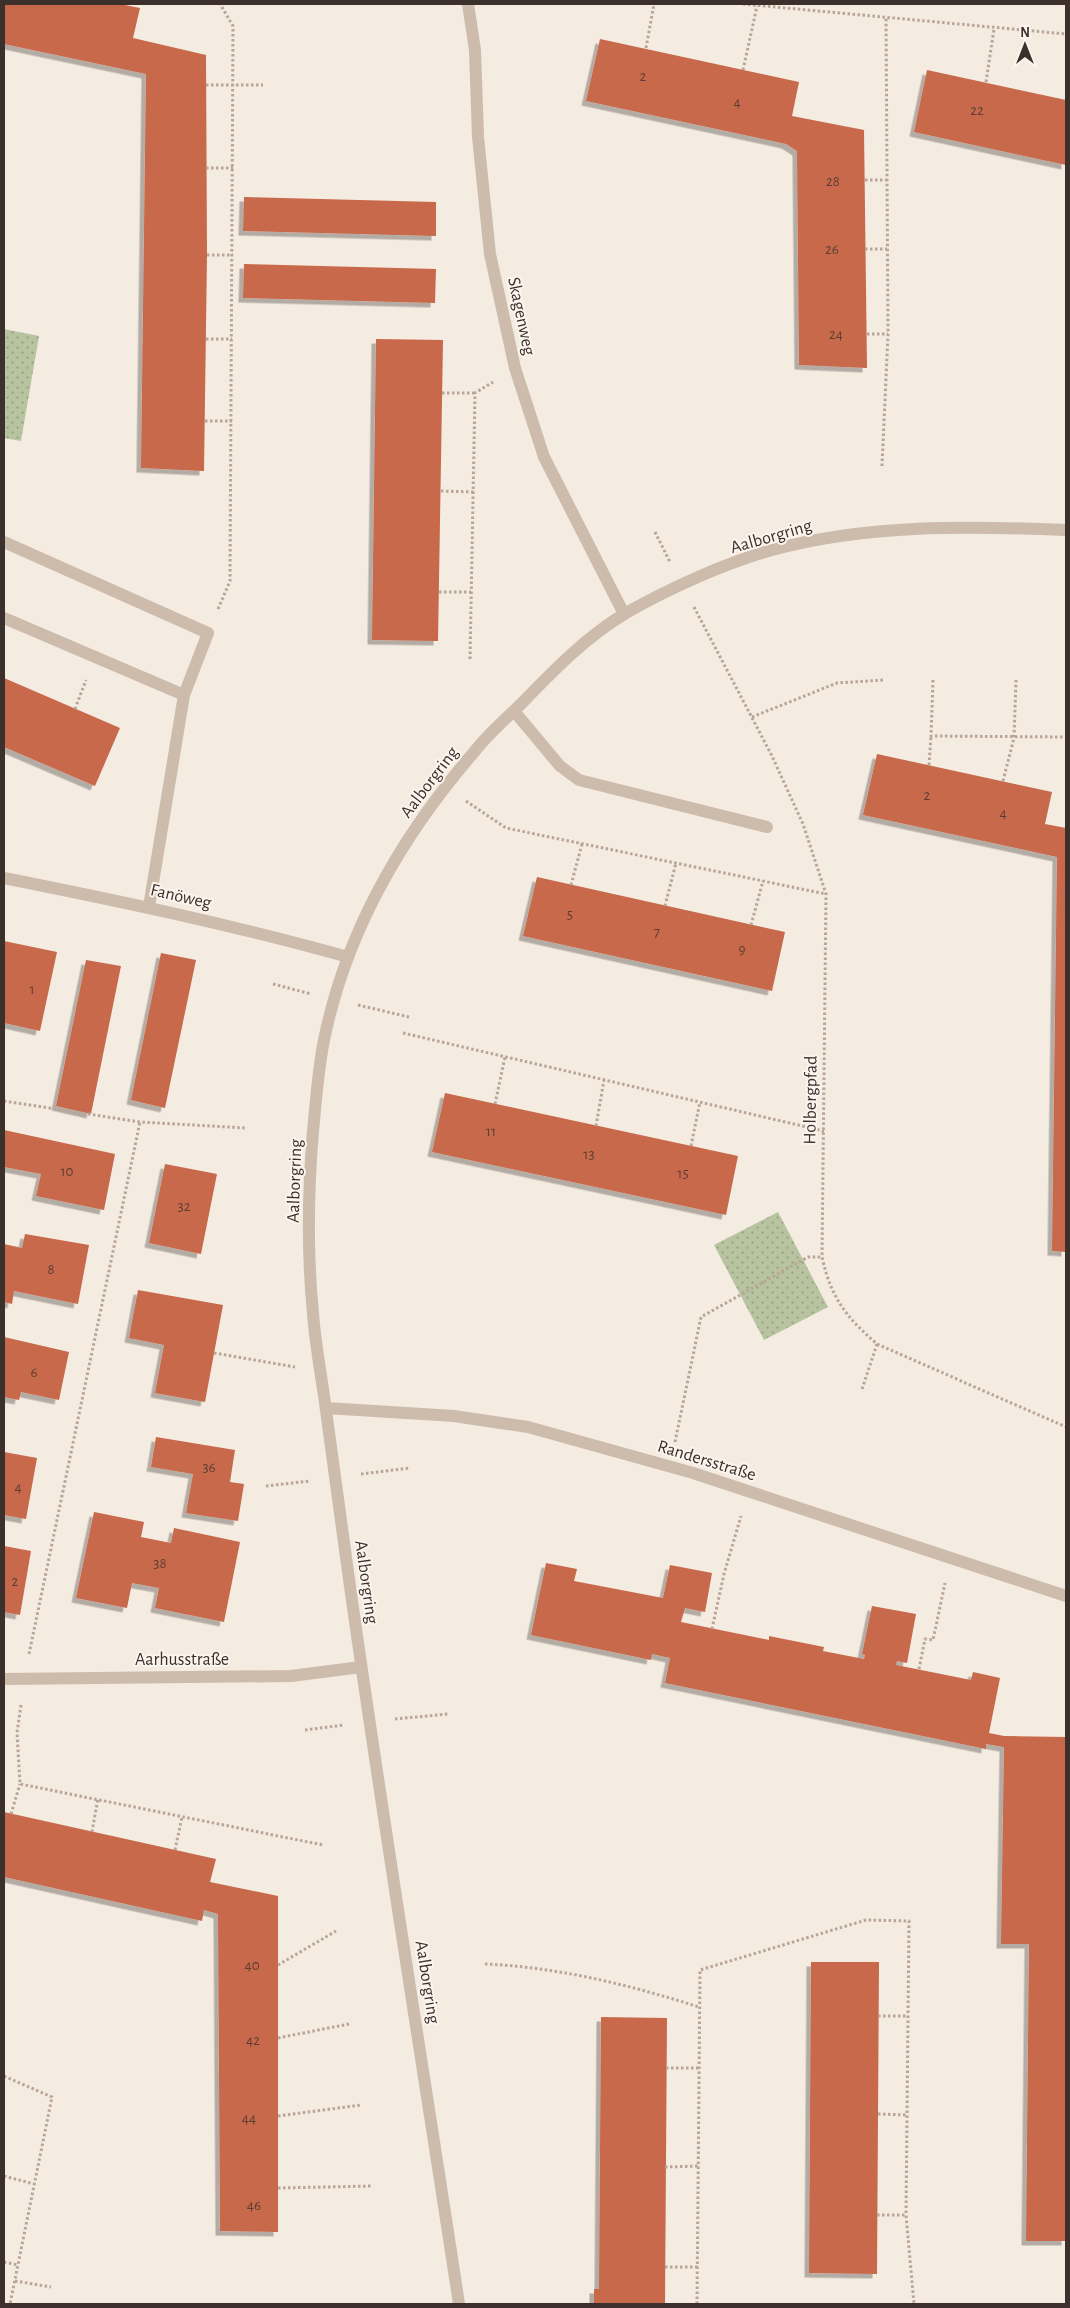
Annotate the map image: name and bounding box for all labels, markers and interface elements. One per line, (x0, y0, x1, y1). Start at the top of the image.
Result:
north arrow (1000, 20, 1050, 70)
text: N (1020, 26, 1030, 40)
house number: 2 (640, 69, 647, 84)
house number: 4 (733, 95, 741, 110)
house number: 22 (970, 103, 984, 118)
house number: 28 (826, 174, 840, 189)
house number: 26 (825, 242, 839, 257)
street label: Skagenweg (504, 276, 538, 357)
house number: 24 (829, 327, 843, 342)
street label: Aalborgring (728, 517, 814, 557)
street label: Aalborgring (397, 744, 462, 822)
house number: 2 (924, 788, 931, 803)
house number: 4 (999, 806, 1007, 821)
street label: Fanöweg (149, 881, 213, 913)
house number: 5 (567, 907, 573, 922)
house number: 7 (654, 925, 660, 940)
house number: 9 (738, 942, 746, 957)
house number: 1 (29, 982, 35, 997)
street label: Holbergpfad (801, 1055, 821, 1145)
house number: 11 (486, 1124, 496, 1139)
street label: Aalborgring (285, 1139, 305, 1223)
house number: 13 (583, 1147, 595, 1162)
house number: 10 (60, 1164, 74, 1179)
house number: 15 (677, 1166, 689, 1181)
house number: 32 (177, 1199, 191, 1214)
house number: 8 (47, 1262, 55, 1277)
house number: 6 (30, 1365, 38, 1380)
street label: Randersstraße (655, 1437, 758, 1484)
house number: 36 (202, 1460, 216, 1475)
house number: 4 (14, 1480, 22, 1495)
street label: Aalborgring (351, 1539, 381, 1625)
house number: 38 (153, 1556, 167, 1571)
house number: 2 (12, 1574, 19, 1589)
street label: Aarhusstraße (135, 1651, 229, 1669)
street label: Aalborgring (412, 1939, 442, 2025)
house number: 40 (244, 1958, 260, 1973)
house number: 42 (246, 2033, 260, 2048)
house number: 44 (242, 2111, 256, 2126)
house number: 46 (247, 2198, 261, 2213)

